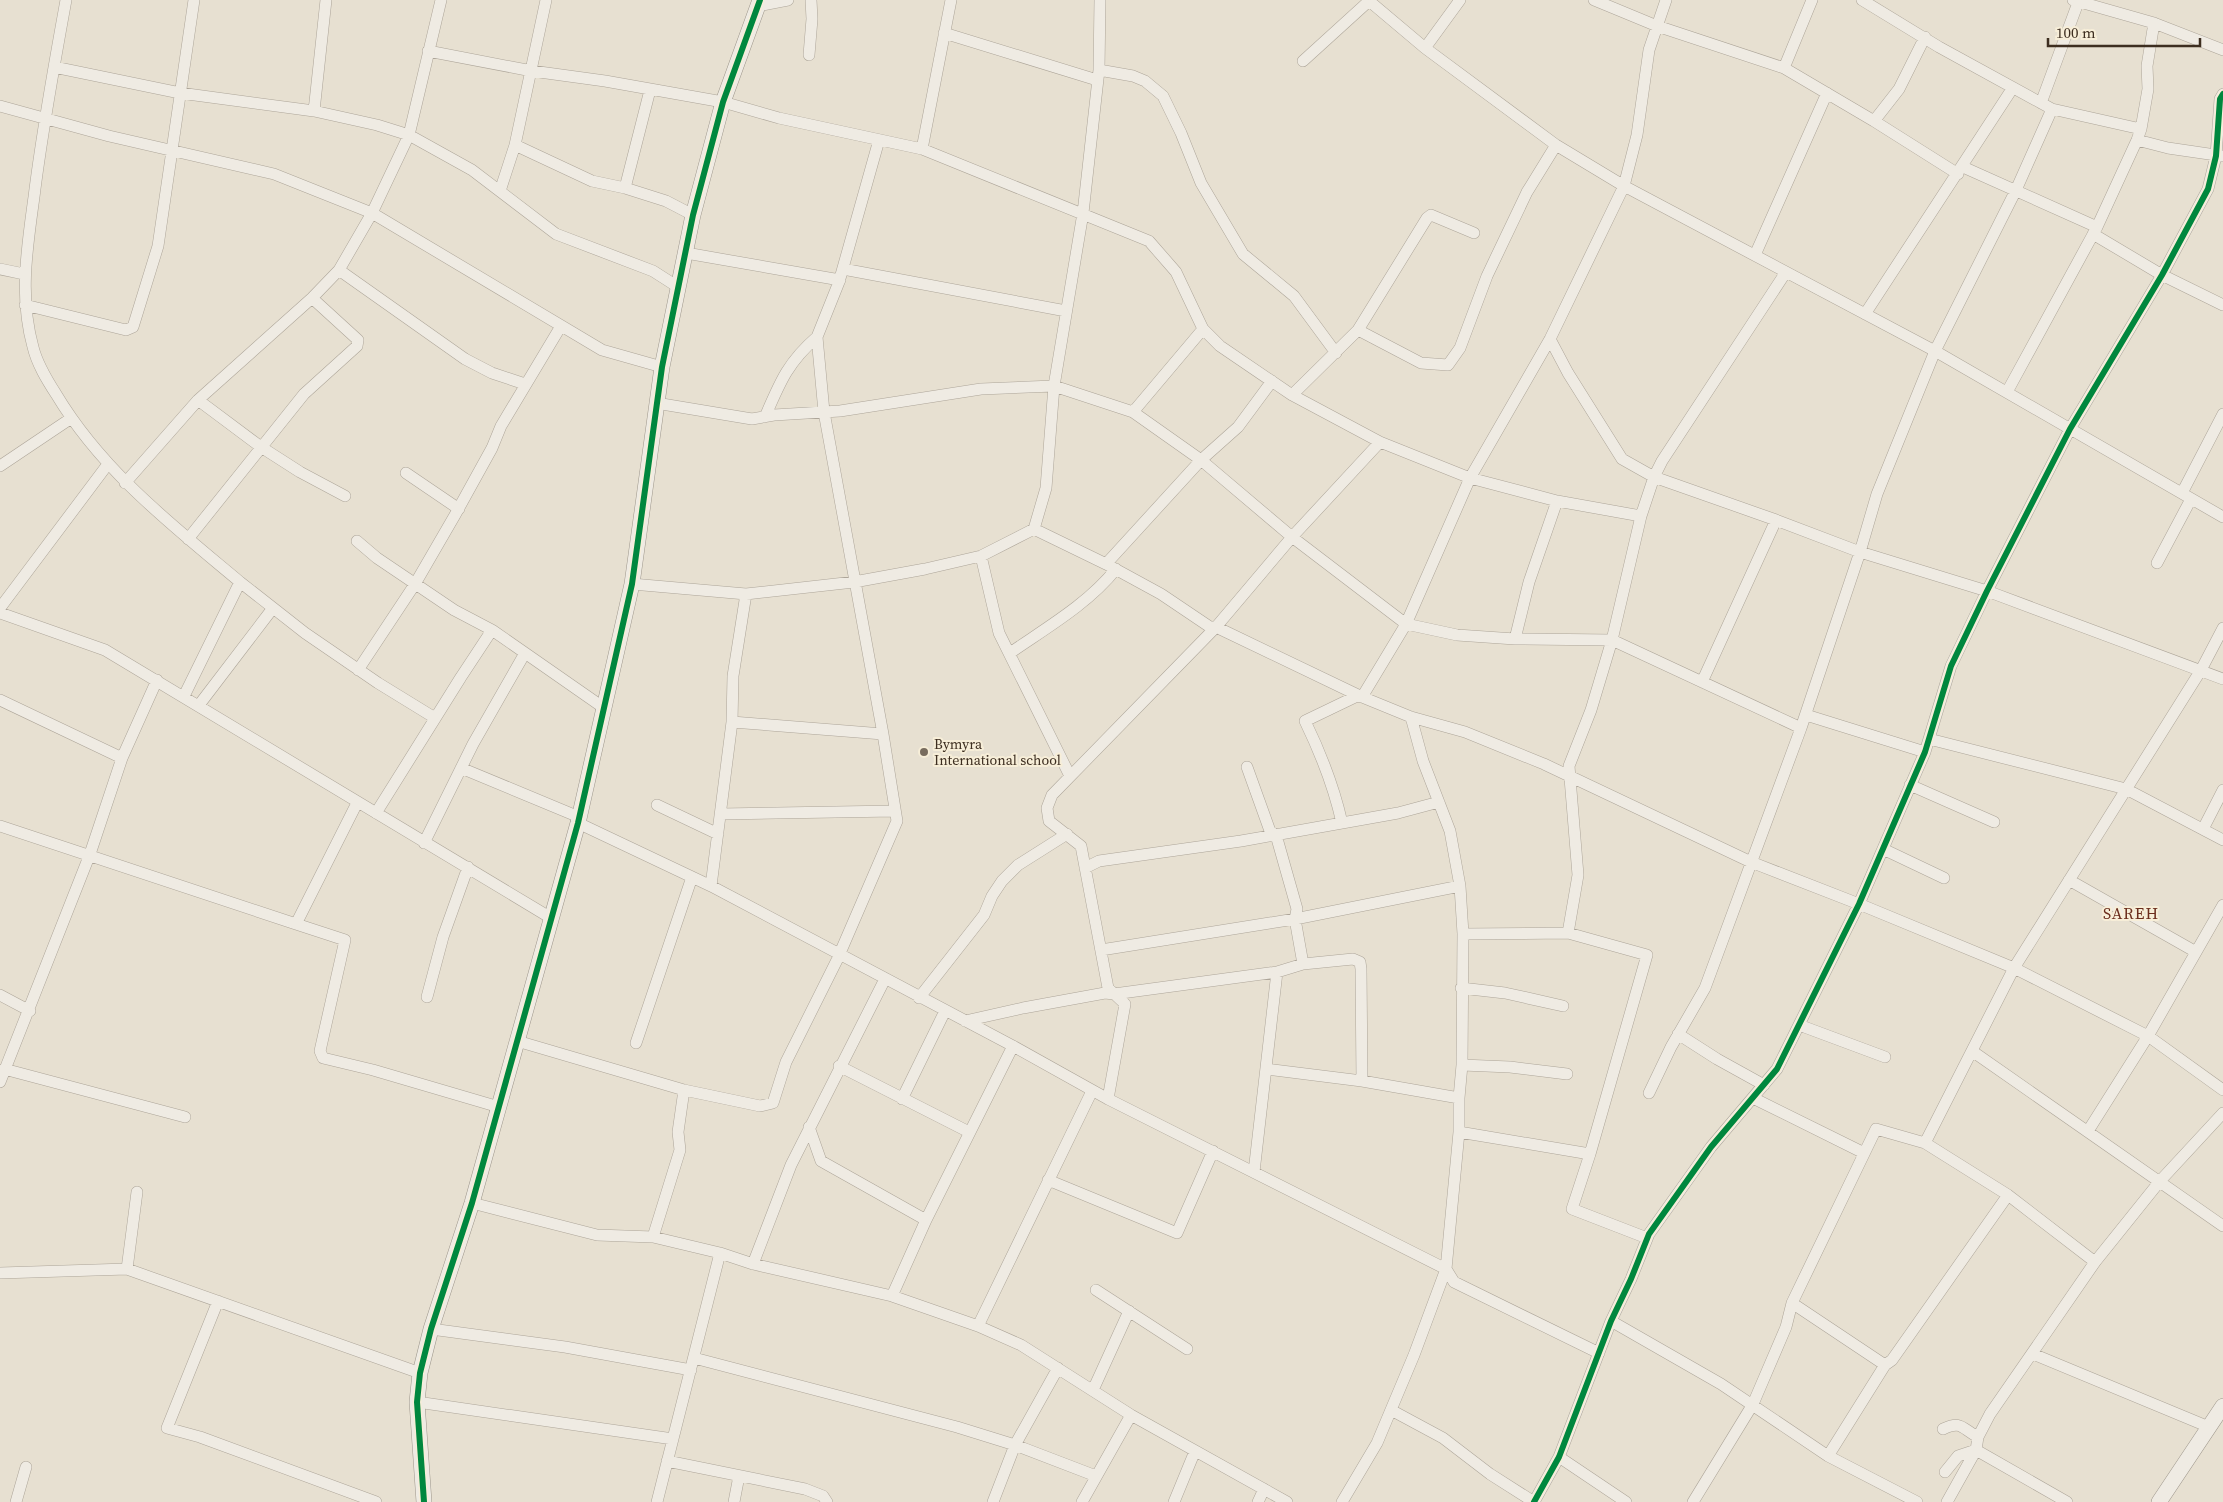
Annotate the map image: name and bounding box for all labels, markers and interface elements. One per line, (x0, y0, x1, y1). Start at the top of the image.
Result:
scale bar (2048, 15, 2200, 47)
text: 100 m (2056, 22, 2096, 43)
place label: Bymyra International school (934, 734, 1061, 770)
marker: Bymyra International school (918, 746, 930, 758)
district label: SAREH (2103, 902, 2159, 924)

